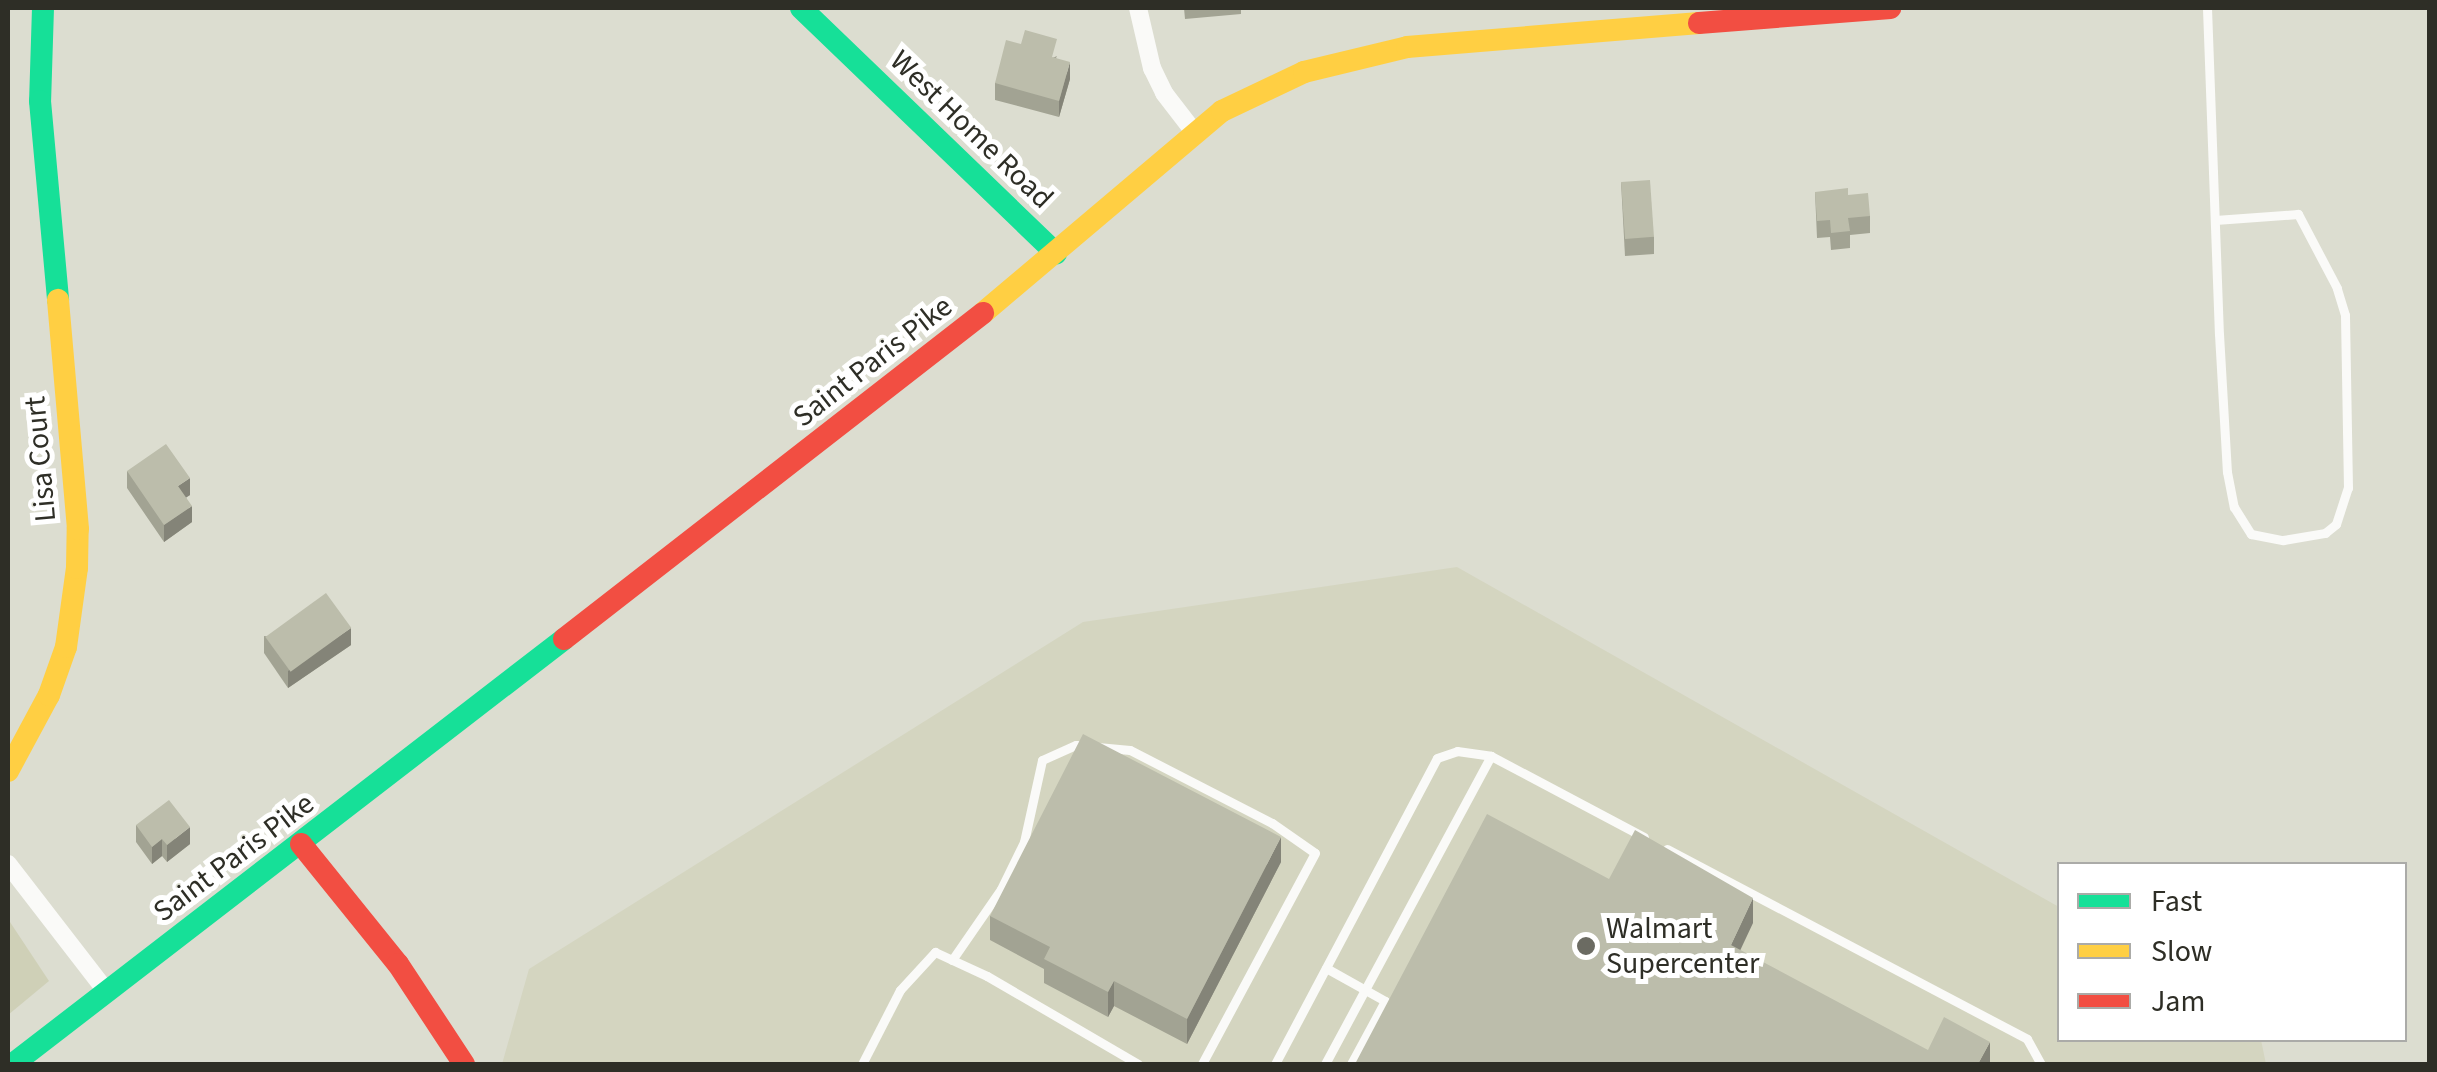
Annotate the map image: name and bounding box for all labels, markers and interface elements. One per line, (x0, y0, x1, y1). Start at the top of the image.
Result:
street label: West Home Road (882, 43, 1060, 217)
street label: Saint Paris Pike (786, 289, 960, 435)
street label: Lisa Court (18, 395, 64, 523)
street label: Saint Paris Pike (147, 786, 321, 930)
legend (2057, 862, 2407, 1042)
text: Fast (2151, 880, 2202, 923)
place label: Walmart Supercenter (1606, 911, 1759, 982)
text: Slow (2151, 930, 2212, 973)
marker: Walmart Supercenter (1575, 935, 1597, 957)
text: Jam (2151, 980, 2205, 1023)

